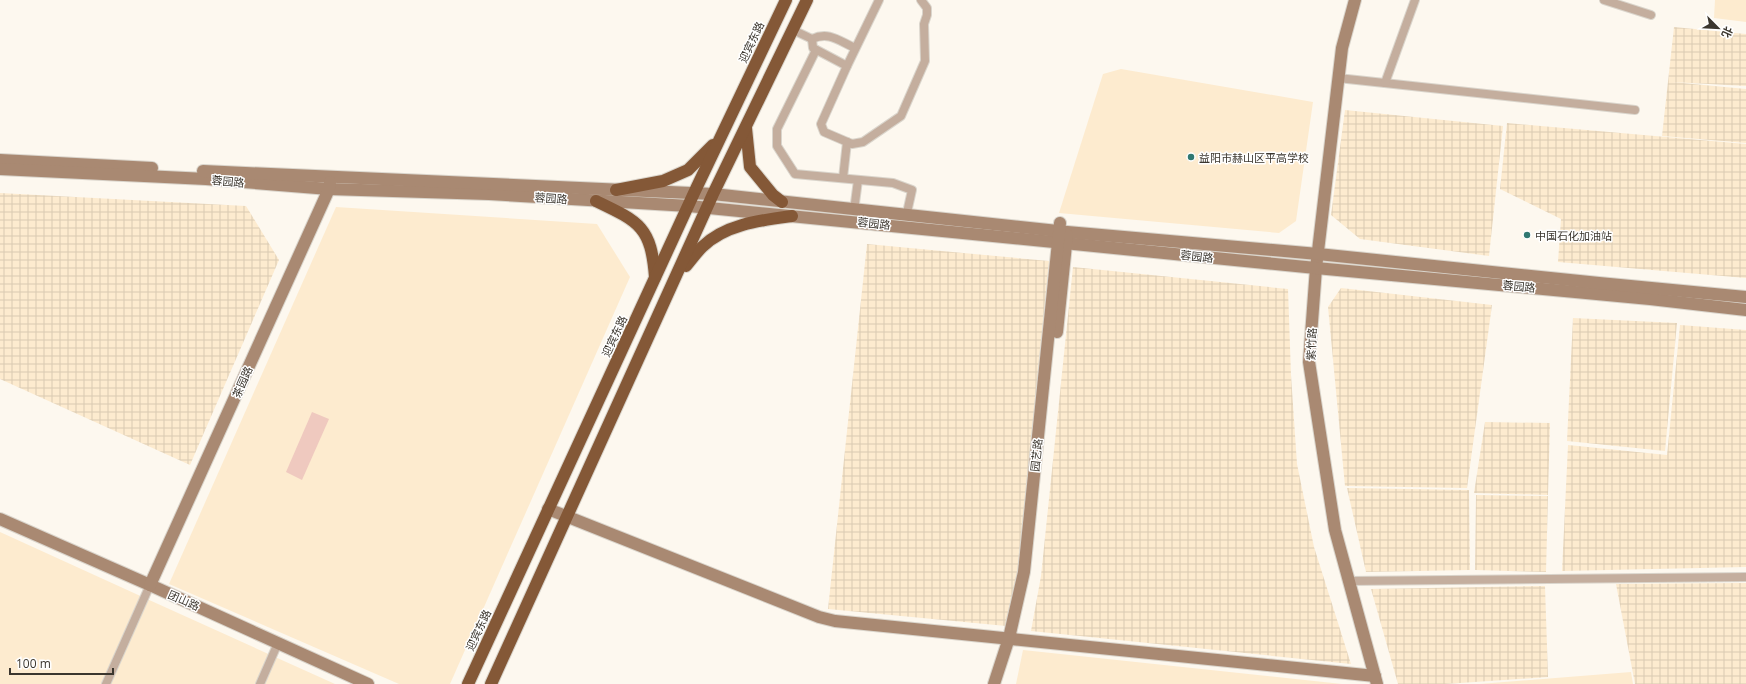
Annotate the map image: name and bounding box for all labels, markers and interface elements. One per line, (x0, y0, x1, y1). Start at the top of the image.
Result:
north arrow (1698, 8, 1738, 48)
street label: 迎宾东路 (735, 19, 767, 65)
text: 北 (1719, 24, 1737, 40)
place label: 益阳市赫山区平高学校 (1199, 150, 1309, 165)
marker: 益阳市赫山区平高学校 (1186, 152, 1196, 162)
street label: 蓉园路 (211, 172, 245, 190)
street label: 蓉园路 (534, 189, 568, 207)
street label: 蓉园路 (857, 214, 891, 232)
place label: 中国石化加油站 (1535, 228, 1612, 243)
marker: 中国石化加油站 (1522, 230, 1532, 240)
street label: 蓉园路 (1180, 247, 1214, 265)
street label: 蓉园路 (1502, 277, 1536, 295)
street label: 迎宾东路 (598, 313, 630, 359)
street label: 紫竹路 (1303, 327, 1319, 361)
street label: 茶园路 (228, 364, 256, 400)
street label: 园艺路 (1027, 438, 1045, 472)
street label: 团山路 (166, 586, 202, 614)
street label: 迎宾东路 (462, 607, 494, 653)
scale bar (10, 650, 113, 676)
text: 100 m (16, 655, 51, 672)

